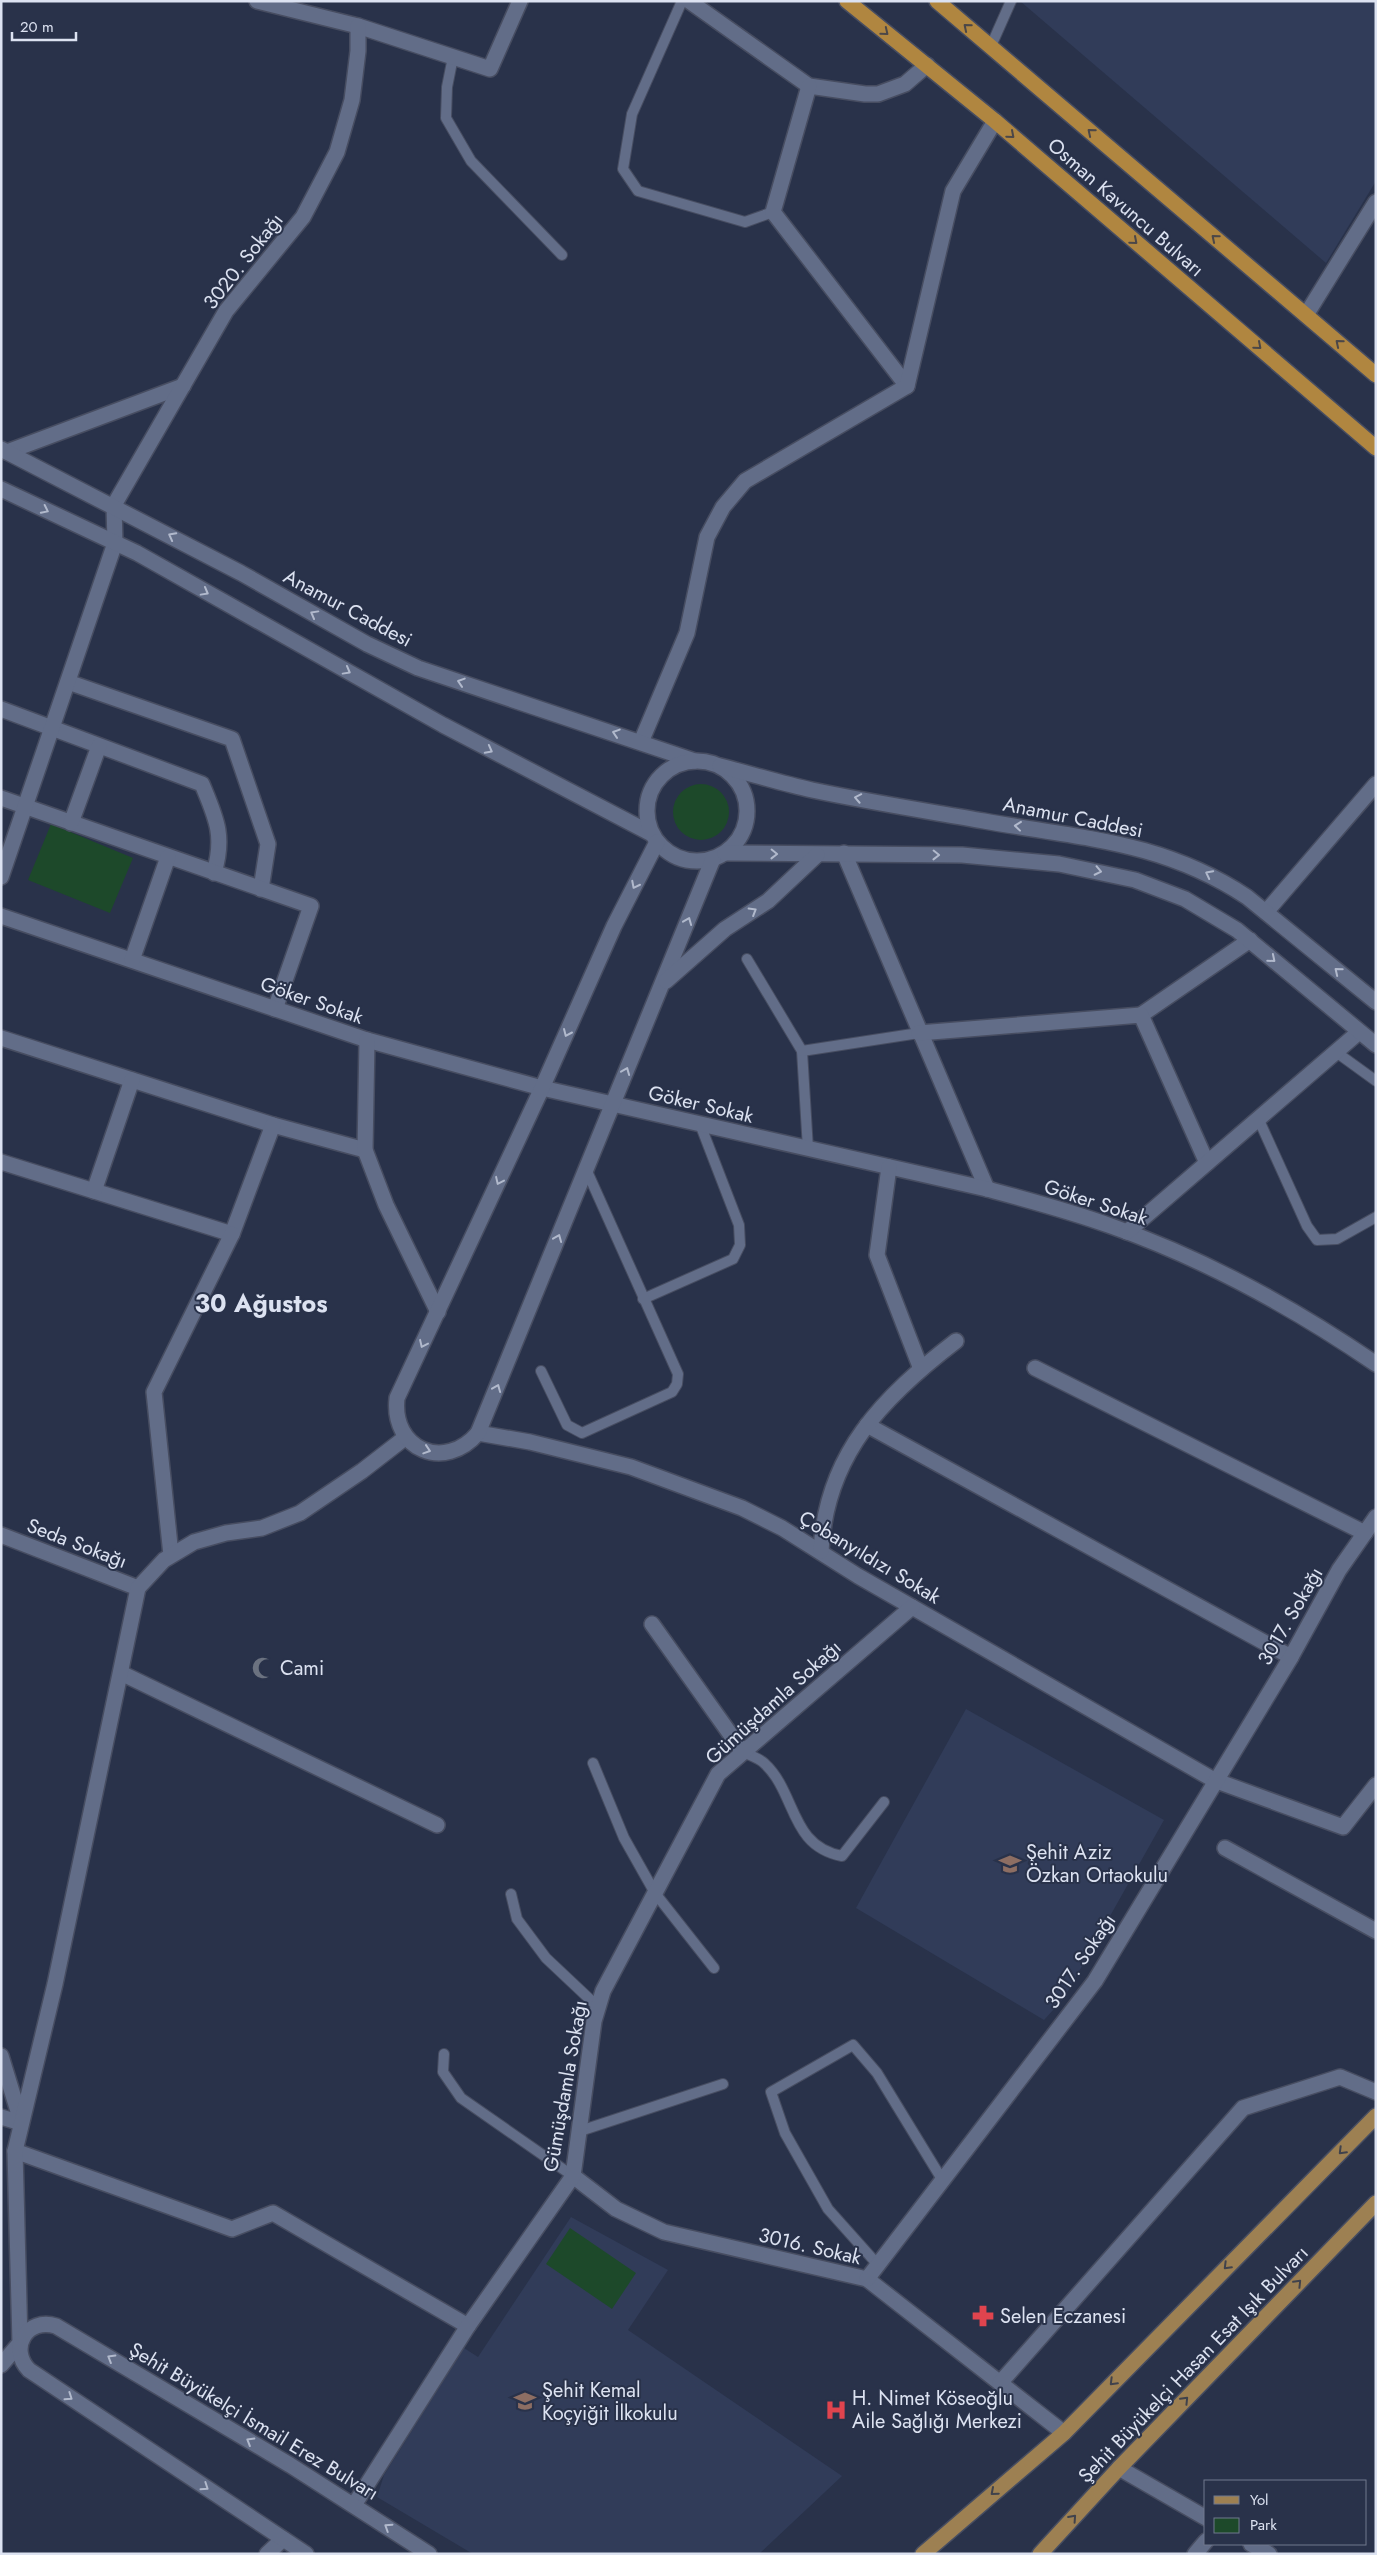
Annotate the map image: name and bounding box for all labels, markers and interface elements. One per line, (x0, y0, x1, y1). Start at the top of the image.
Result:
scale bar (12, 10, 76, 42)
text: 20 m (20, 16, 54, 38)
one-way arrow (964, 24, 973, 33)
one-way arrow (879, 26, 888, 34)
one-way arrow (1005, 129, 1014, 137)
one-way arrow (1088, 129, 1097, 138)
street label: Osman Kavuncu Bulvarı (1041, 131, 1210, 284)
street label: 3020. Sokağı (197, 207, 290, 316)
one-way arrow (1129, 235, 1138, 244)
one-way arrow (1212, 235, 1221, 243)
one-way arrow (1335, 340, 1344, 349)
one-way arrow (1252, 341, 1261, 350)
one-way arrow (40, 503, 49, 514)
one-way arrow (168, 532, 177, 542)
street label: Anamur Caddesi (278, 562, 417, 655)
one-way arrow (200, 586, 209, 596)
one-way arrow (311, 611, 320, 621)
one-way arrow (342, 665, 351, 675)
one-way arrow (458, 678, 466, 688)
one-way arrow (612, 729, 620, 739)
one-way arrow (484, 744, 493, 754)
street label: Anamur Caddesi (1000, 790, 1145, 845)
one-way arrow (853, 794, 862, 804)
one-way arrow (1013, 821, 1021, 832)
one-way arrow (770, 849, 778, 859)
one-way arrow (932, 850, 940, 860)
one-way arrow (1093, 865, 1102, 876)
one-way arrow (1205, 870, 1214, 880)
one-way arrow (631, 880, 641, 889)
one-way arrow (748, 907, 757, 917)
one-way arrow (681, 917, 692, 926)
one-way arrow (1266, 953, 1275, 962)
street label: Göker Sokak (256, 969, 367, 1032)
one-way arrow (1335, 969, 1344, 977)
one-way arrow (562, 1028, 573, 1037)
one-way arrow (620, 1067, 630, 1076)
street label: Göker Sokak (645, 1078, 757, 1131)
street label: Göker Sokak (1040, 1172, 1151, 1233)
one-way arrow (495, 1175, 505, 1184)
one-way arrow (552, 1234, 562, 1243)
district label: 30 Ağustos (194, 1285, 328, 1321)
one-way arrow (418, 1339, 429, 1348)
one-way arrow (490, 1384, 501, 1393)
one-way arrow (422, 1444, 431, 1454)
street label: Çobanyıldızı Sokak (793, 1504, 946, 1611)
street label: Seda Sokağı (23, 1511, 131, 1576)
street label: 3017. Sokağı (1251, 1562, 1330, 1671)
street label: Gümüşdamla Sokağı (699, 1633, 848, 1771)
place label: Cami (280, 1654, 324, 1683)
mosque icon: Cami (250, 1655, 276, 1681)
place label: Şehit Aziz Özkan Ortaokulu (1026, 1838, 1168, 1890)
school or university icon: Şehit Aziz Özkan Ortaokulu (997, 1851, 1023, 1877)
street label: 3017. Sokağı (1038, 1908, 1123, 2015)
street label: Gümüşdamla Sokağı (536, 1998, 595, 2174)
one-way arrow (1338, 2145, 1347, 2154)
street label: 3016. Sokak (756, 2221, 864, 2272)
street label: Şehit Büyükelçi Hasan Esat Işık Bulvarı (1072, 2239, 1315, 2490)
one-way arrow (1224, 2261, 1233, 2270)
one-way arrow (1292, 2280, 1301, 2289)
place label: Selen Eczanesi (1000, 2302, 1126, 2331)
pharmacy icon: Selen Eczanesi (970, 2303, 996, 2329)
street label: Şehit Büyükelçi İsmail Erez Bulvarı (124, 2335, 384, 2508)
one-way arrow (107, 2354, 116, 2364)
place label: Şehit Kemal Koçyiğit İlkokulu (542, 2376, 678, 2428)
one-way arrow (1110, 2376, 1119, 2385)
place label: H. Nimet Köseoğlu Aile Sağlığı Merkezi (852, 2384, 1022, 2436)
school or university icon: Şehit Kemal Koçyiğit İlkokulu (512, 2388, 538, 2414)
one-way arrow (64, 2391, 73, 2400)
hospital icon: H. Nimet Köseoğlu Aile Sağlığı Merkezi (823, 2397, 849, 2423)
one-way arrow (1179, 2397, 1188, 2406)
one-way arrow (247, 2437, 256, 2447)
legend (1204, 2480, 1367, 2545)
one-way arrow (199, 2481, 208, 2490)
one-way arrow (991, 2487, 1000, 2496)
text: Yol (1250, 2489, 1269, 2511)
one-way arrow (1067, 2514, 1076, 2523)
text: Park (1250, 2514, 1277, 2536)
one-way arrow (384, 2524, 394, 2533)

